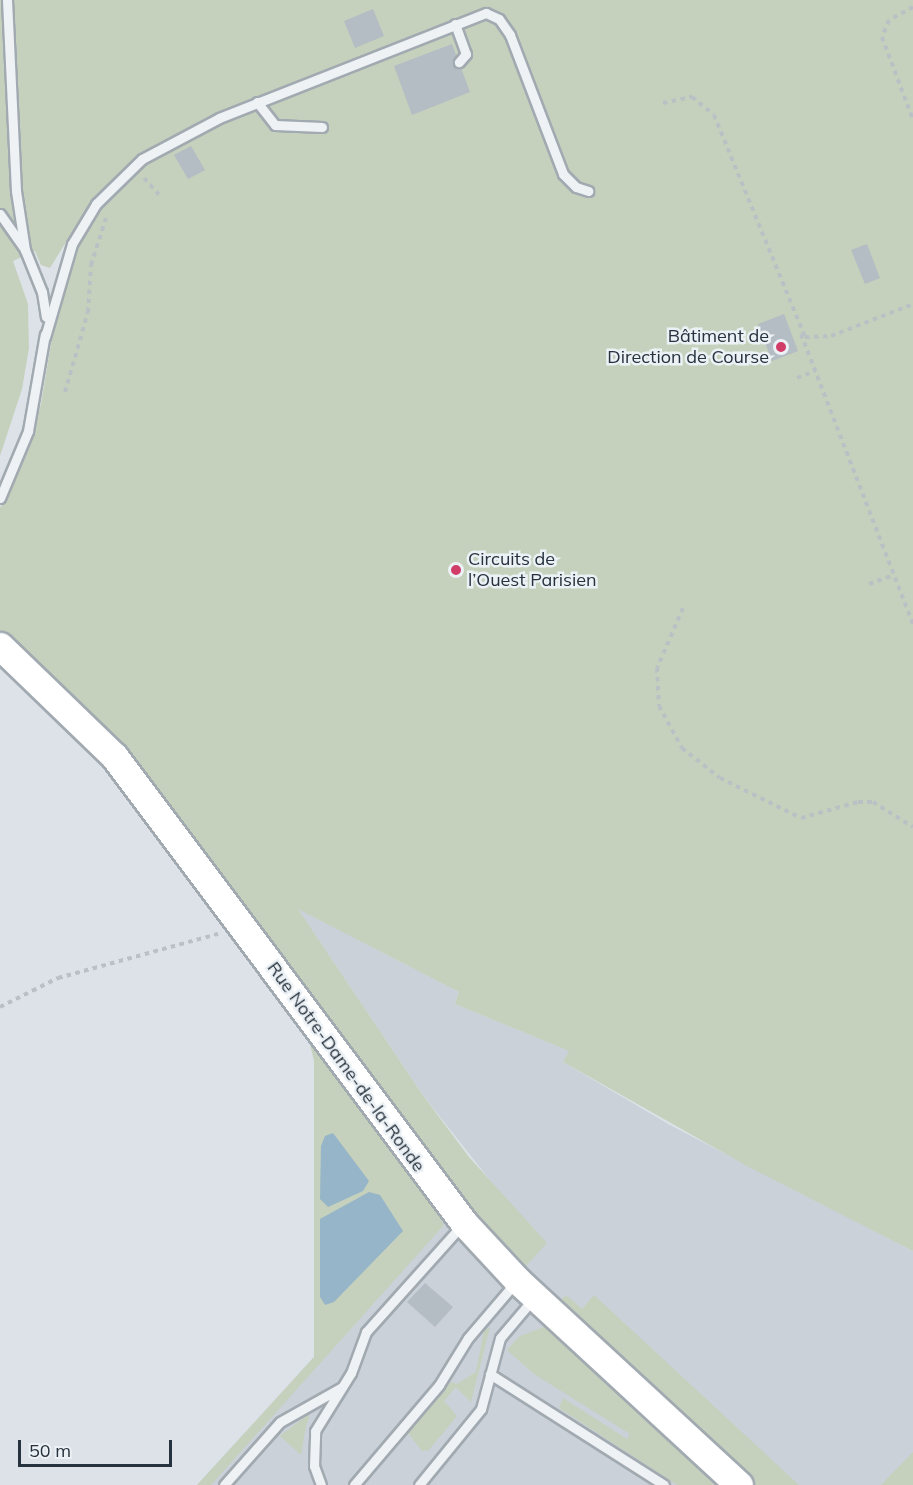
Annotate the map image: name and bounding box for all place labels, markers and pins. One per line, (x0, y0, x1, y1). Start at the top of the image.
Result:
place label: Bâtiment de Direction de Course (607, 326, 769, 368)
marker: Bâtiment de Direction de Course (774, 340, 788, 354)
place label: Circuits de l’Ouest Parisien (468, 549, 597, 592)
marker: Circuits de l’Ouest Parisien (449, 563, 463, 577)

